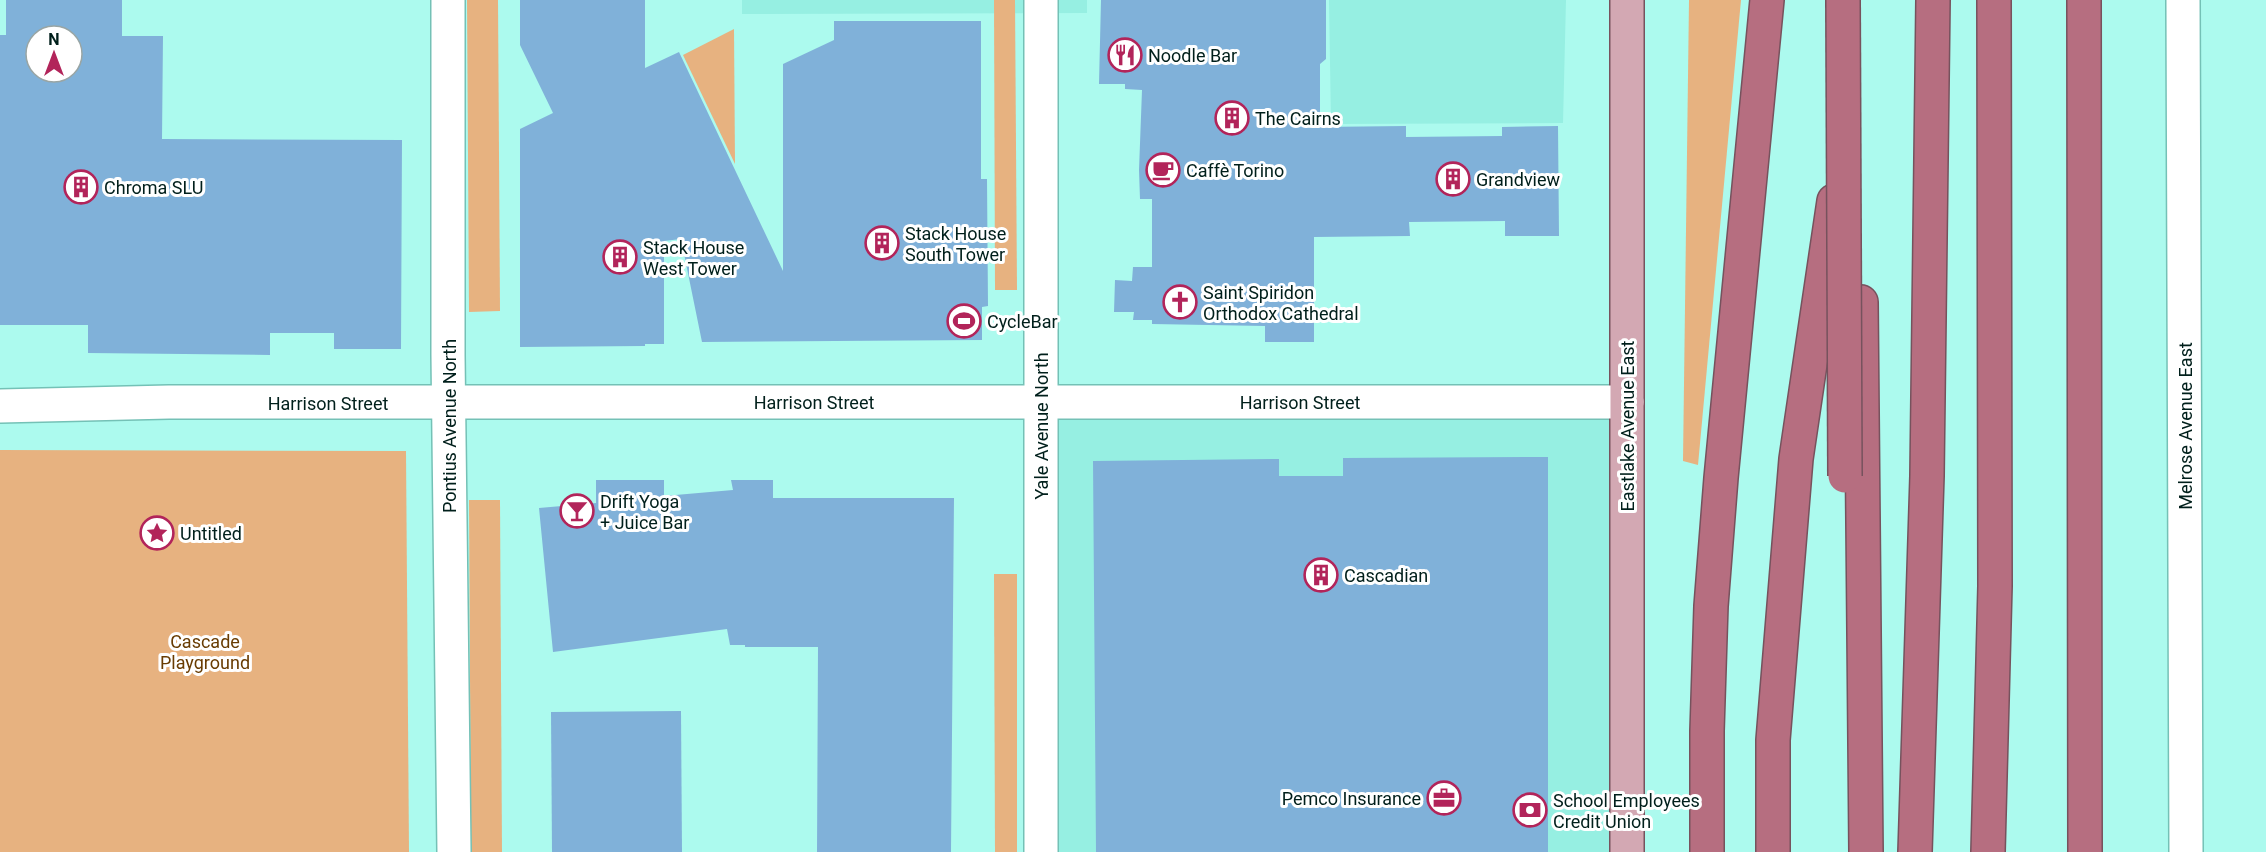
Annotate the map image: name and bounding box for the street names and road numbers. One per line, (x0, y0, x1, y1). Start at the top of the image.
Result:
street label: Pontius Avenue North (439, 339, 460, 513)
street label: Eastlake Avenue East (1617, 340, 1638, 511)
street label: Melrose Avenue East (2175, 342, 2196, 510)
street label: Yale Avenue North (1031, 352, 1052, 500)
street label: Harrison Street (754, 392, 874, 413)
street label: Harrison Street (1240, 392, 1360, 413)
street label: Harrison Street (268, 393, 388, 414)

